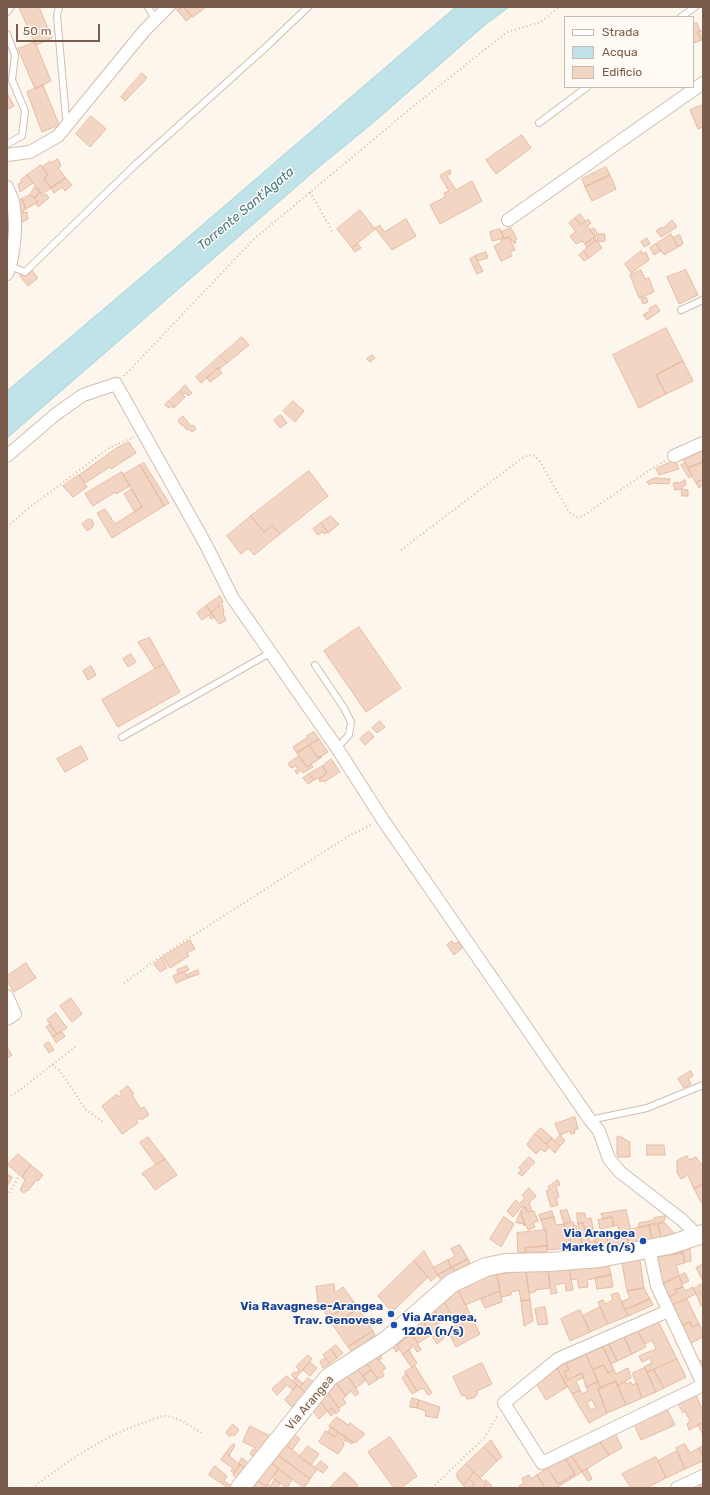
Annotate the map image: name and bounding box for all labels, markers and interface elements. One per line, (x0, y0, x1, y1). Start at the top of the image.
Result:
scale bar (18, 16, 102, 42)
legend (564, 16, 694, 88)
text: 50 m (23, 24, 51, 38)
text: Strada (602, 25, 639, 39)
text: Acqua (602, 45, 638, 59)
text: Edificio (602, 65, 642, 79)
water label: Torrente Sant'Agata (195, 164, 297, 254)
place label: Via Arangea Market (n/s) (562, 1227, 635, 1255)
marker: Via Arangea Market (n/s) (638, 1236, 648, 1246)
place label: Via Ravagnese-Arangea Trav. Genovese (240, 1300, 383, 1328)
marker: Via Ravagnese-Arangea Trav. Genovese (386, 1309, 396, 1319)
place label: Via Arangea, 120A (n/s) (402, 1311, 477, 1339)
marker: Via Arangea, 120A (n/s) (389, 1320, 399, 1330)
street label: Via Arangea (283, 1373, 337, 1433)

